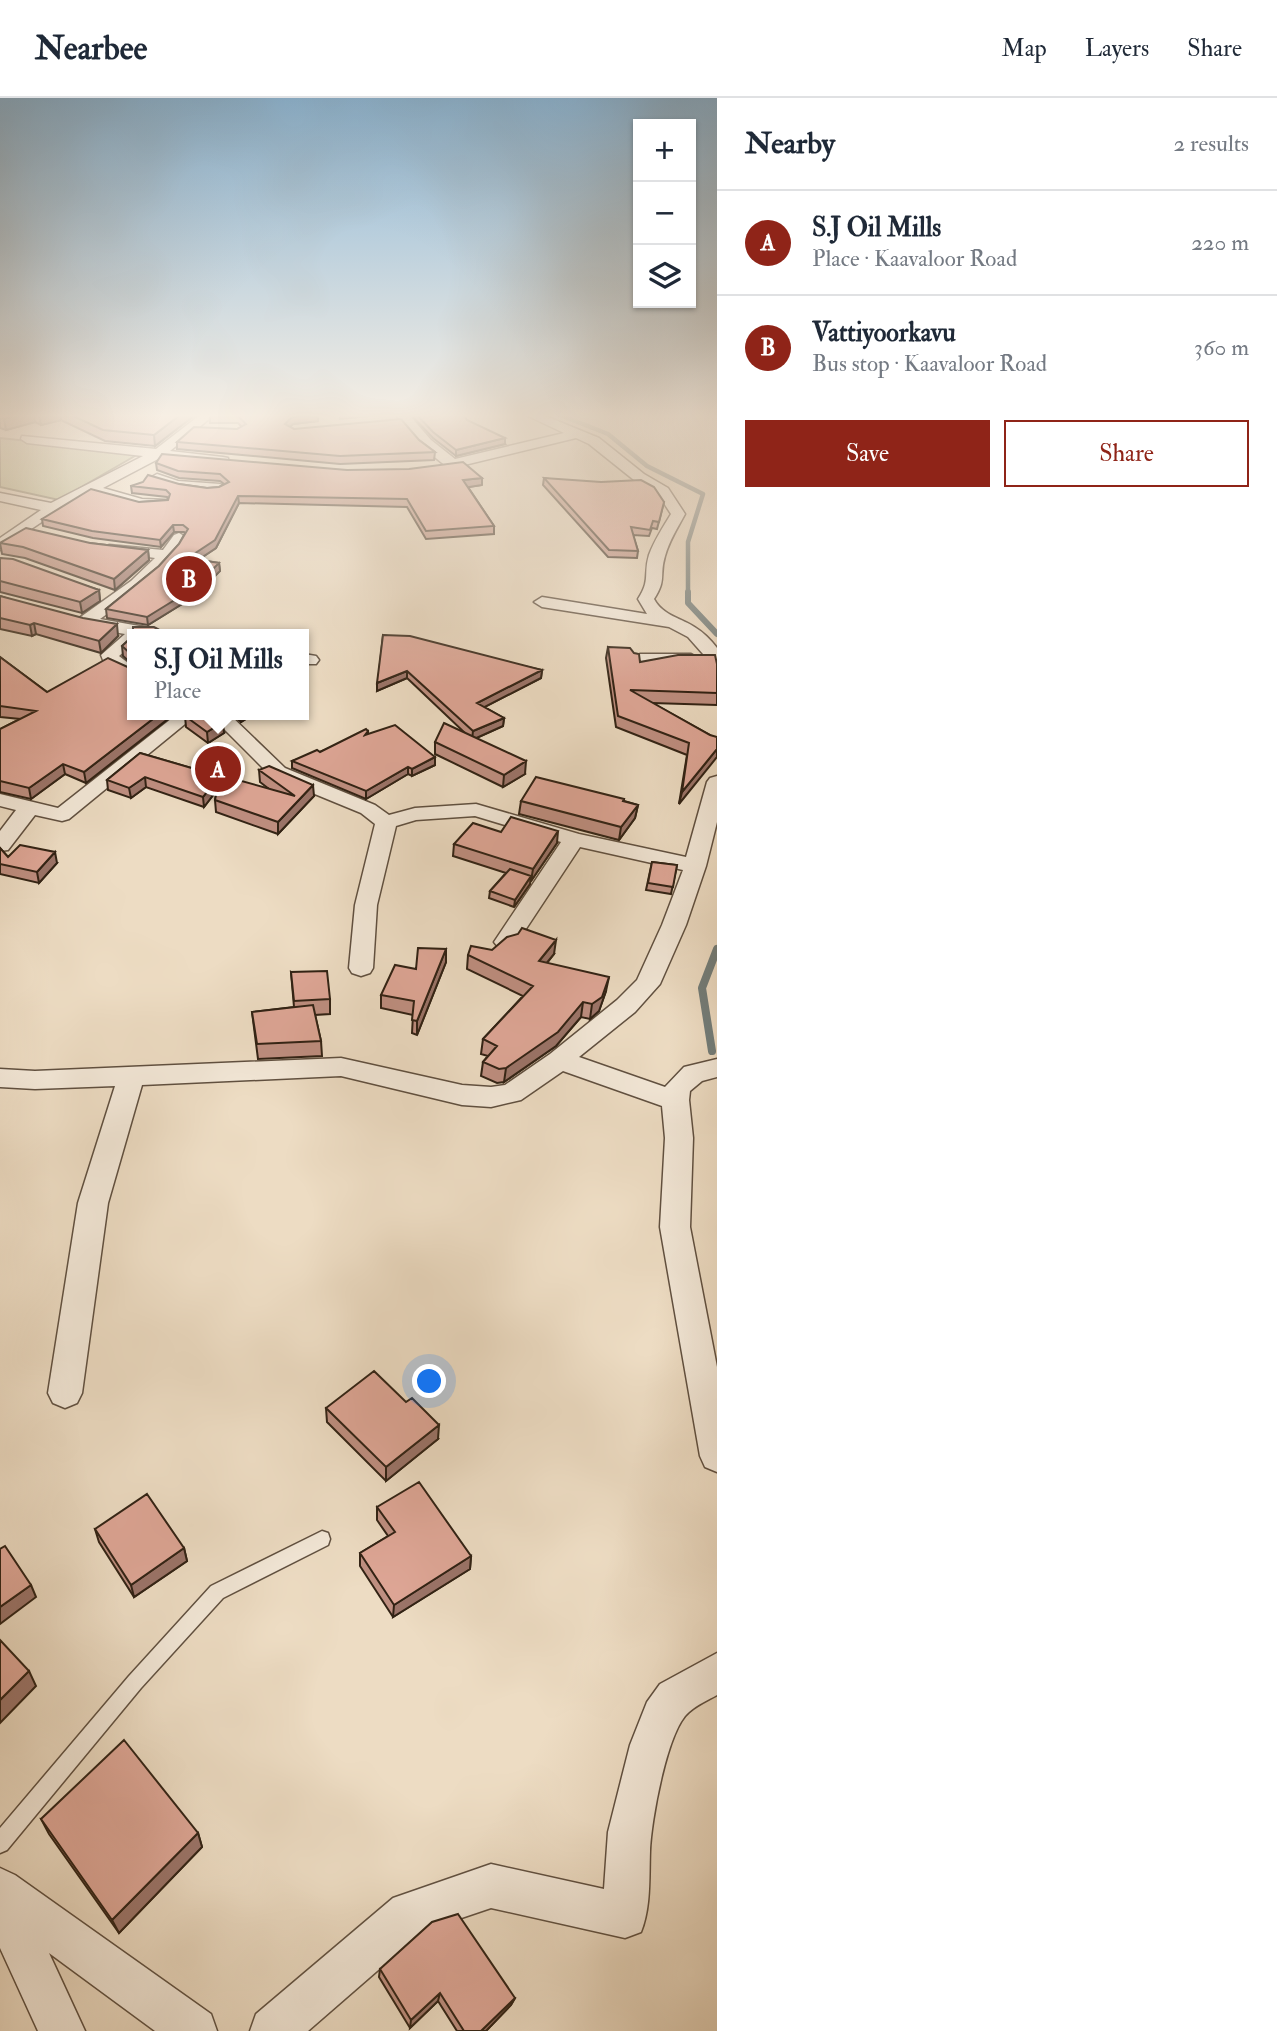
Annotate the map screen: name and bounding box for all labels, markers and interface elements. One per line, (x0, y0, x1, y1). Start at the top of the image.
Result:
text: Nearbee (35, 28, 147, 69)
text: Map (1002, 33, 1047, 64)
text: Layers (1085, 33, 1149, 64)
text: Share (1187, 33, 1242, 64)
map controls (633, 119, 696, 308)
button: + (633, 119, 696, 182)
text: Nearby (745, 125, 835, 162)
text: 2 results (1174, 129, 1249, 158)
button: − (633, 182, 696, 245)
text: S.J Oil Mills (812, 212, 941, 244)
text: A (761, 228, 775, 257)
text: 220 m (1191, 228, 1249, 257)
text: Place · Kaavaloor Road (812, 244, 1017, 273)
button: layers (633, 245, 696, 308)
text: Vattiyoorkavu (812, 317, 956, 349)
text: B (760, 333, 776, 362)
text: 360 m (1194, 333, 1249, 362)
text: Bus stop · Kaavaloor Road (812, 349, 1047, 378)
button: Save (745, 420, 990, 487)
button: Share (1004, 420, 1249, 487)
pin: B (166, 553, 212, 605)
popup (127, 629, 309, 720)
text: S.J Oil Mills (153, 644, 283, 676)
text: Place (153, 676, 201, 705)
pin: A (195, 743, 241, 795)
your location (412, 1364, 446, 1398)

